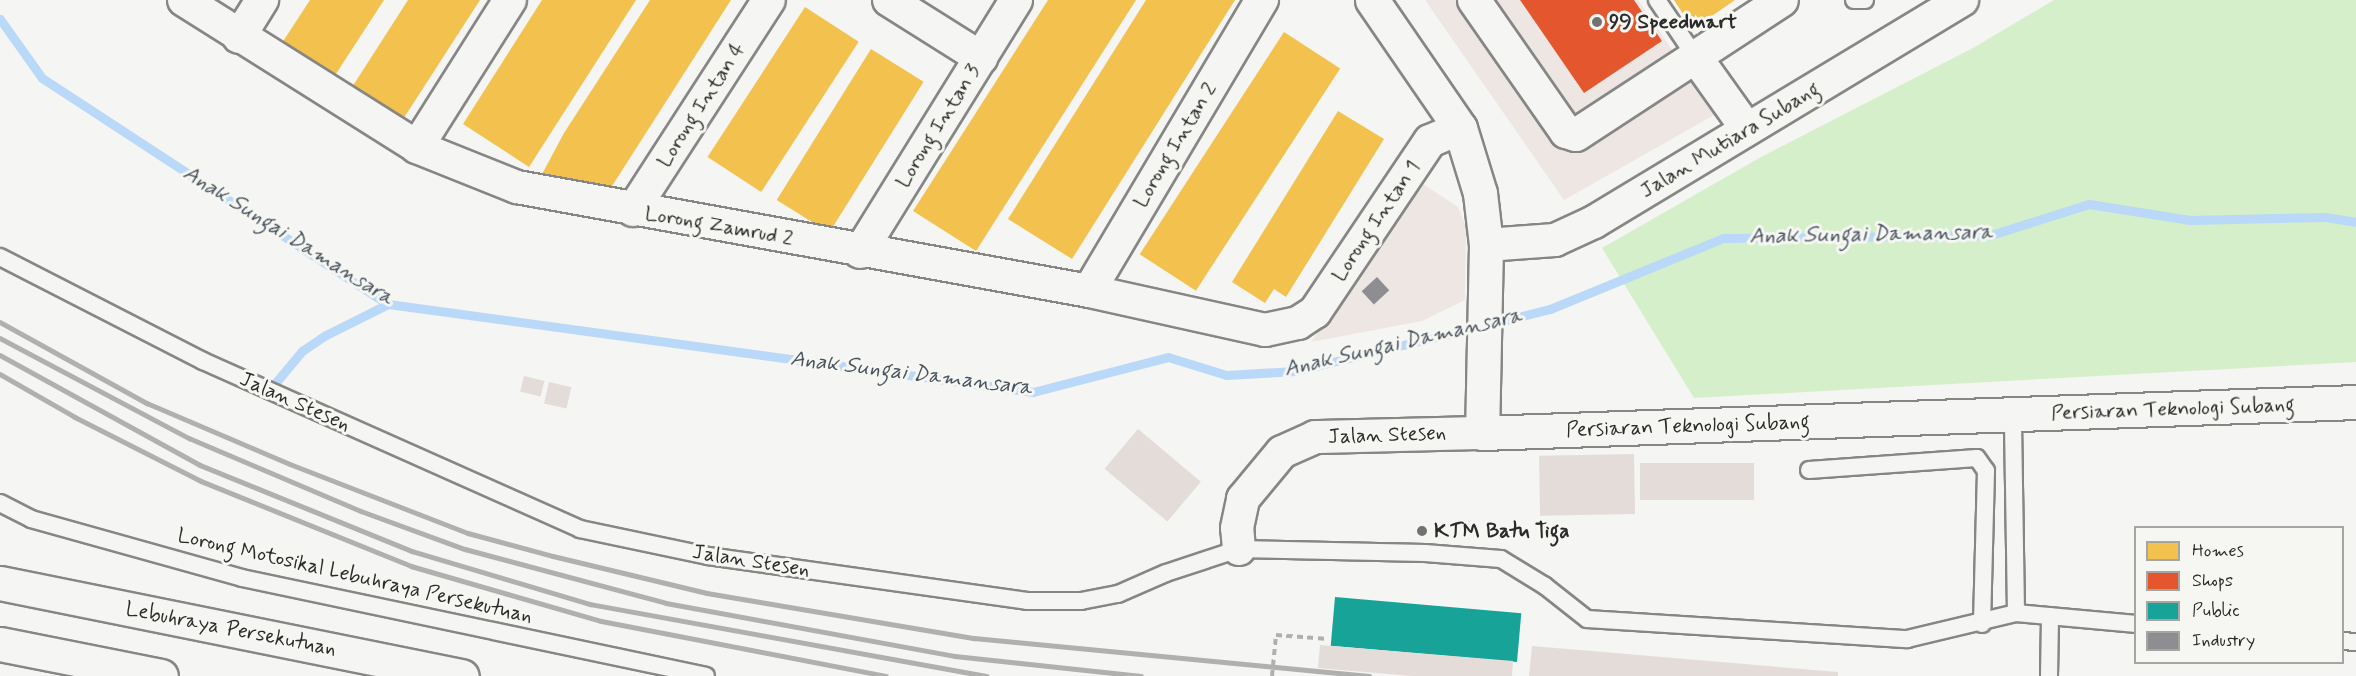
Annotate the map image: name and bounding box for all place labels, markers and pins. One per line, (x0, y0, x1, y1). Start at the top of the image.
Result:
place label: 99 Speedmart (1609, 9, 1737, 35)
marker: 99 Speedmart (1590, 15, 1604, 29)
place label: KTM Batu Tiga (1434, 518, 1570, 544)
marker: KTM Batu Tiga (1415, 524, 1429, 538)

